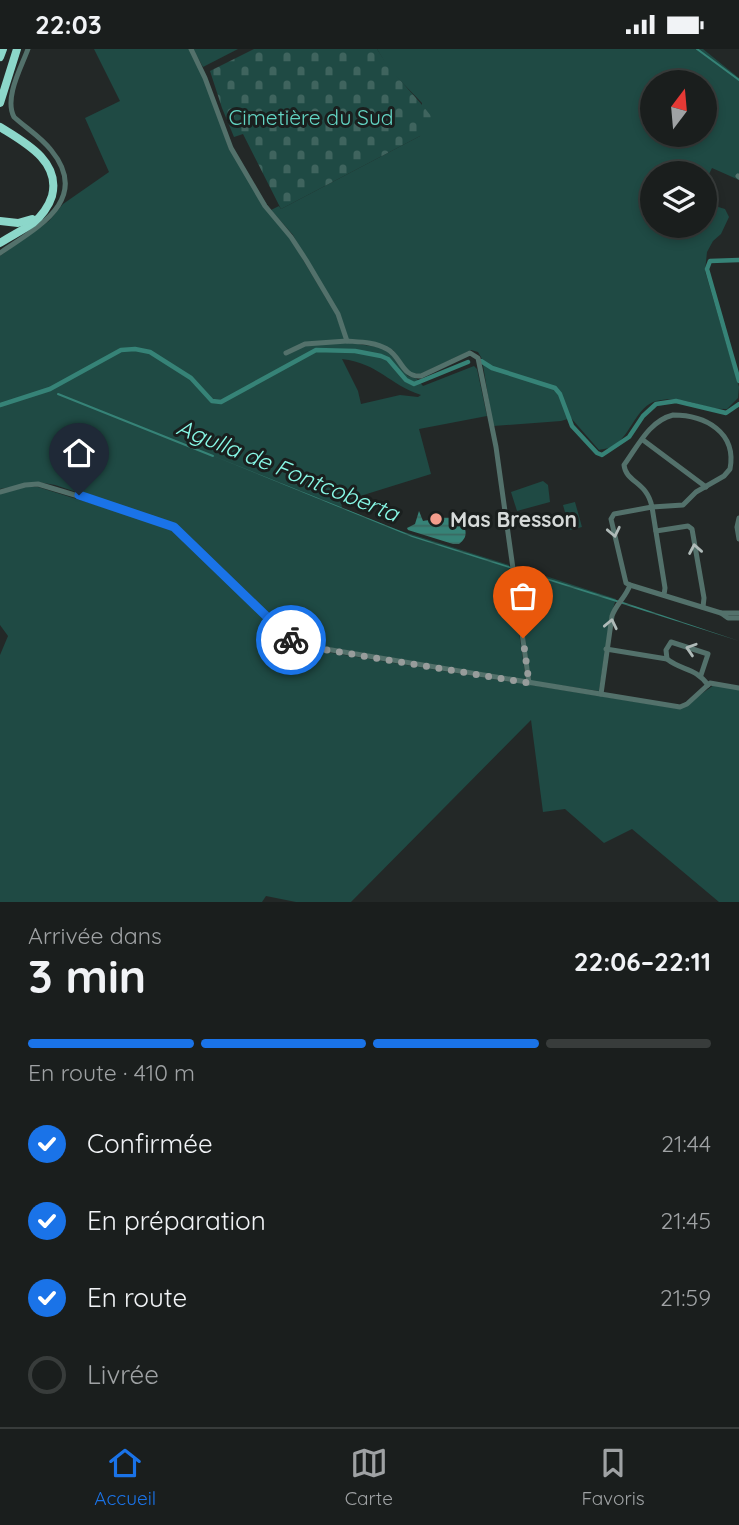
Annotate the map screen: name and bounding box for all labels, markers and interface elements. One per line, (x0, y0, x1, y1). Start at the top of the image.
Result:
text: 22:03 (35, 8, 102, 41)
north arrow (640, 70, 718, 147)
map controls (640, 70, 717, 238)
park label: Cimetière du Sud (228, 104, 394, 130)
button: layers (640, 161, 717, 238)
water label: Agulla de Fontcoberta (173, 412, 404, 528)
pin (49, 423, 109, 495)
icon: home (60, 434, 98, 472)
place label: Mas Bresson (450, 506, 577, 532)
marker: Mas Bresson (428, 511, 444, 527)
one-way arrow (605, 526, 620, 538)
one-way arrow (688, 543, 703, 555)
pin (493, 566, 553, 638)
icon: bag (504, 577, 542, 615)
courier (256, 605, 326, 675)
one-way arrow (602, 618, 617, 630)
icon: bike (272, 621, 310, 659)
one-way arrow (685, 643, 697, 657)
text: Arrivée dans (28, 921, 162, 950)
text: 22:06–22:11 (574, 945, 711, 978)
text: 3 min (28, 947, 146, 1005)
text: En route · 410 m (28, 1058, 195, 1087)
icon: check (28, 1125, 66, 1163)
text: Confirmée (87, 1127, 213, 1160)
text: 21:44 (661, 1129, 711, 1158)
icon: check (28, 1202, 66, 1240)
text: En préparation (87, 1204, 266, 1237)
text: 21:45 (661, 1206, 711, 1235)
icon: check (28, 1279, 66, 1317)
text: En route (87, 1281, 187, 1314)
text: 21:59 (660, 1283, 711, 1312)
text: Livrée (87, 1358, 159, 1391)
tab: Accueil (94, 1444, 156, 1510)
tab: Carte (345, 1444, 393, 1510)
tab: Favoris (581, 1444, 645, 1510)

